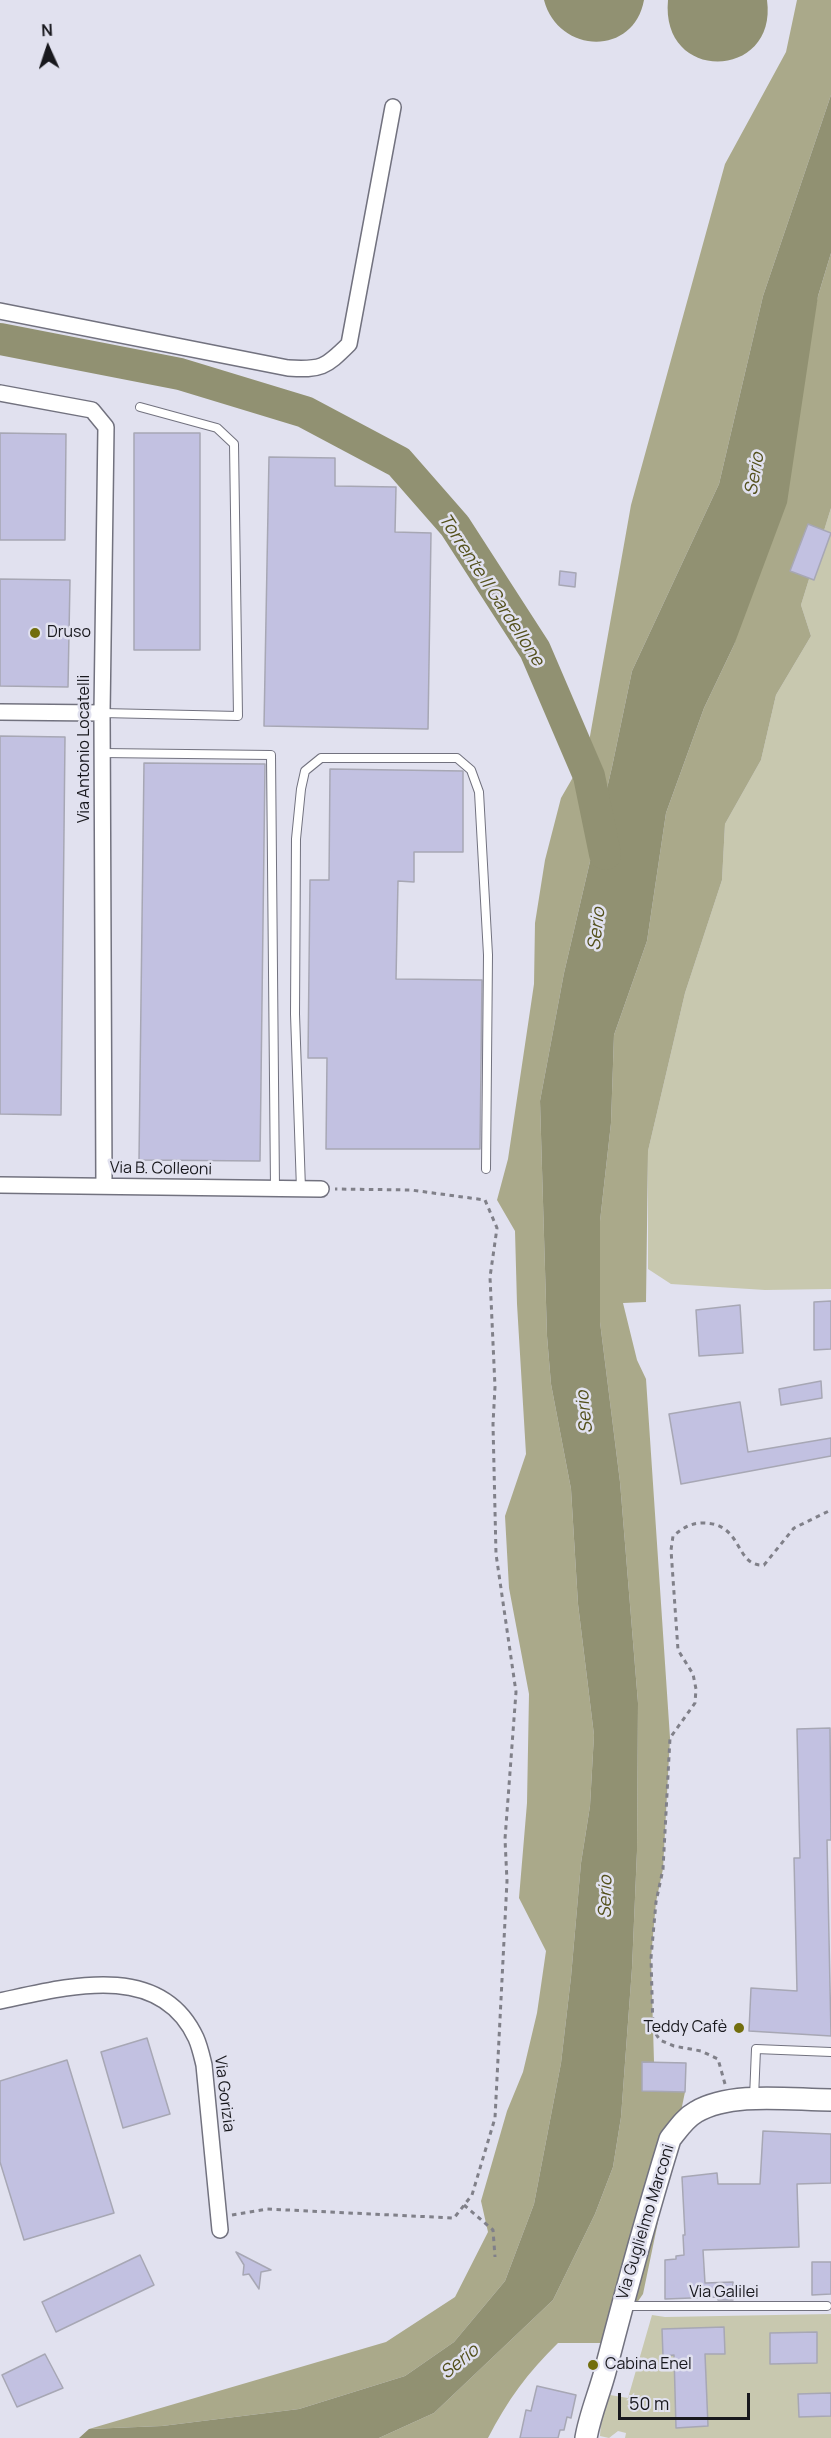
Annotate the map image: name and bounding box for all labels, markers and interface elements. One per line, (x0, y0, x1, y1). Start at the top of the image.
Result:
north arrow (18, 18, 78, 78)
text: N (41, 19, 53, 41)
water label: Serio (741, 451, 769, 497)
water label: Torrente Il Gardellone (434, 510, 548, 670)
place label: Druso (47, 623, 91, 643)
marker: Druso (28, 626, 42, 640)
street label: Via Antonio Locatelli (75, 675, 95, 823)
water label: Serio (584, 906, 610, 952)
street label: Via B. Colleoni (110, 1159, 212, 1179)
water label: Serio (572, 1390, 598, 1434)
water label: Serio (595, 1875, 617, 1919)
place label: Teddy Cafè (643, 2018, 727, 2038)
marker: Teddy Cafè (732, 2021, 746, 2035)
street label: Via Gorizia (210, 2055, 238, 2133)
street label: Via Guglielmo Marconi (613, 2142, 679, 2302)
street label: Via Galilei (689, 2283, 759, 2303)
water label: Serio (437, 2340, 483, 2384)
place label: Cabina Enel (605, 2355, 692, 2375)
marker: Cabina Enel (586, 2358, 600, 2372)
scale bar (621, 2381, 753, 2419)
text: 50 m (629, 2391, 669, 2415)

